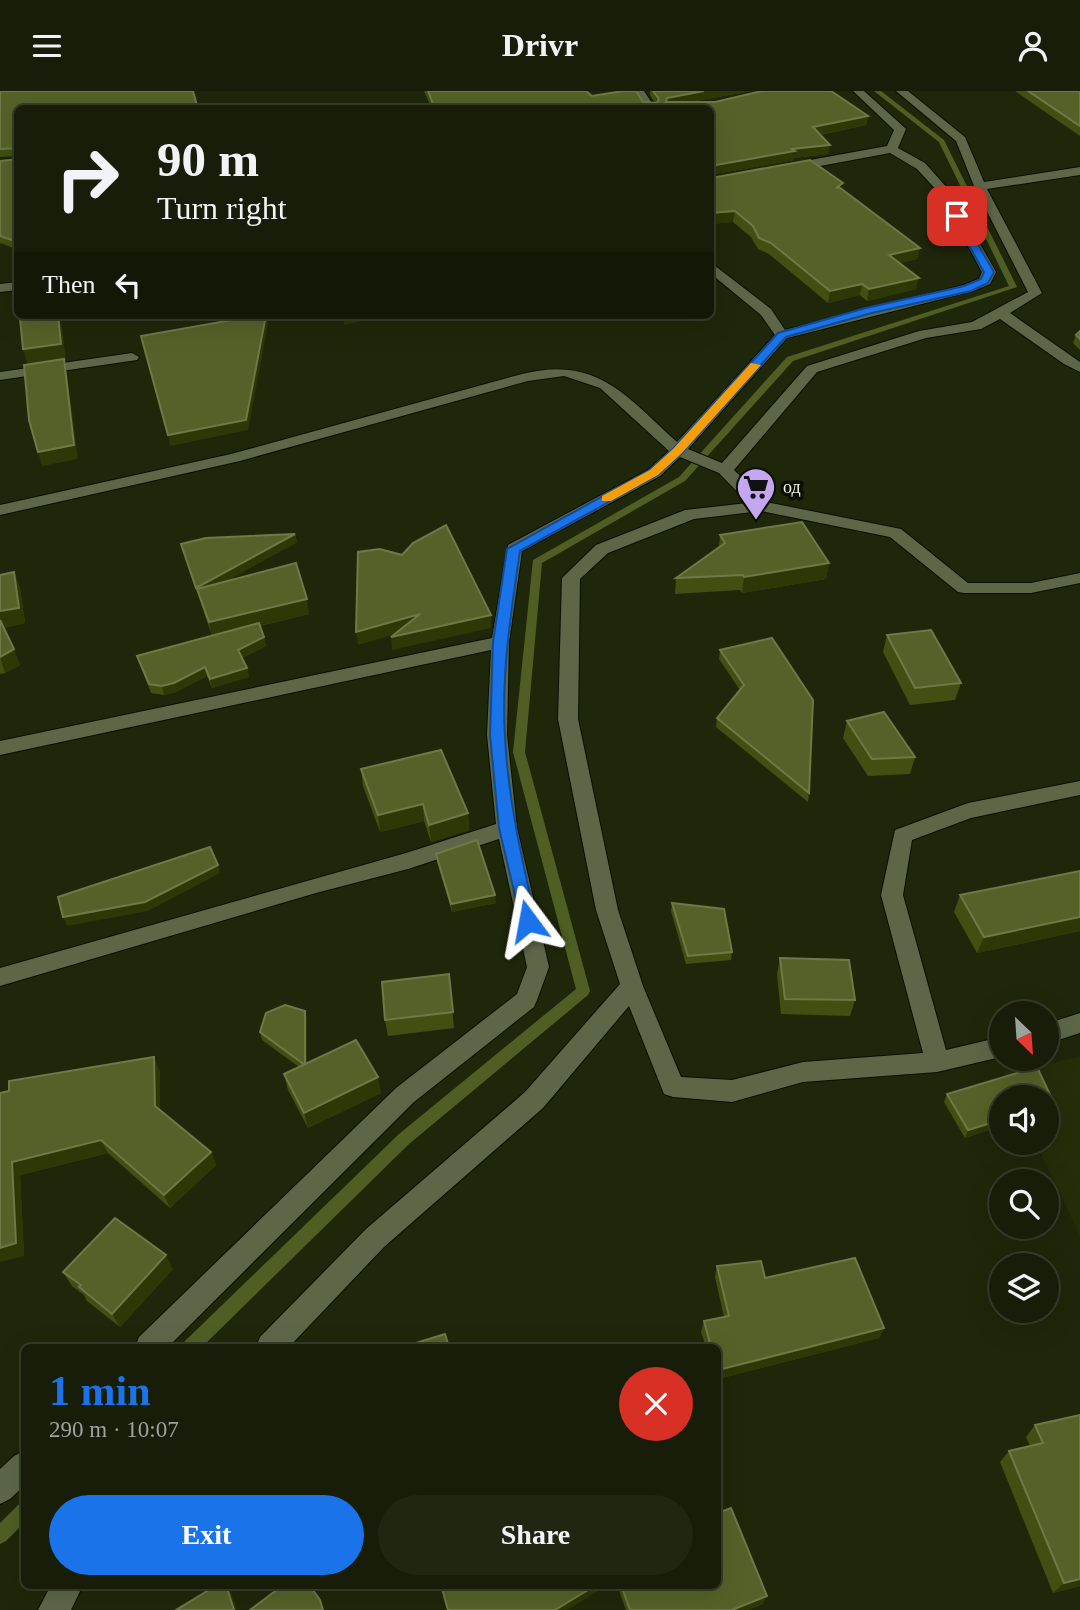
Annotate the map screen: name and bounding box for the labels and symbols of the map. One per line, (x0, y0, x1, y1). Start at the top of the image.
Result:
pin (927, 186, 987, 246)
supermarket icon: од (735, 466, 777, 521)
place label: од (783, 477, 801, 497)
position arrow (491, 884, 565, 958)
north arrow (989, 1001, 1059, 1071)

